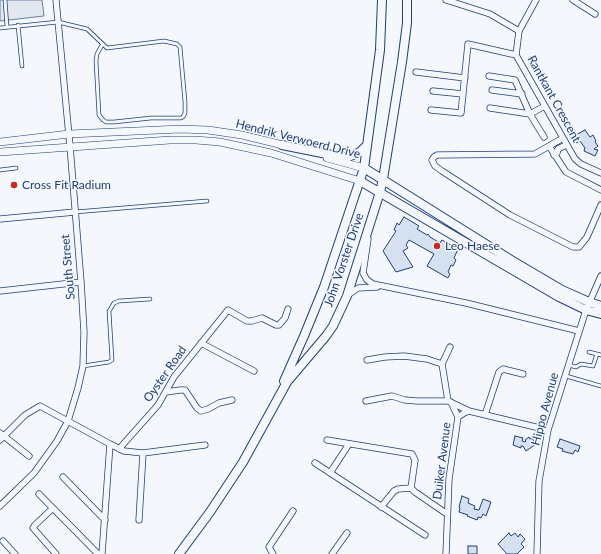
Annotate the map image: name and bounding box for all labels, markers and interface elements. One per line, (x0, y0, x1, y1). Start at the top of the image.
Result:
street label: Rantkant Crescent (524, 53, 584, 145)
street label: Hendrik Verwoerd Drive (234, 117, 362, 161)
place label: Cross Fit Radium (22, 178, 111, 192)
marker: Cross Fit Radium (9, 180, 19, 190)
street label: John Vorster Drive (321, 211, 367, 309)
street label: South Street (58, 234, 78, 300)
place label: Leo Haese (445, 239, 500, 253)
marker: Leo Haese (432, 241, 442, 251)
street label: Oyster Road (140, 343, 190, 405)
street label: Hippo Avenue (528, 371, 562, 447)
street label: Duiker Avenue (430, 421, 454, 501)

